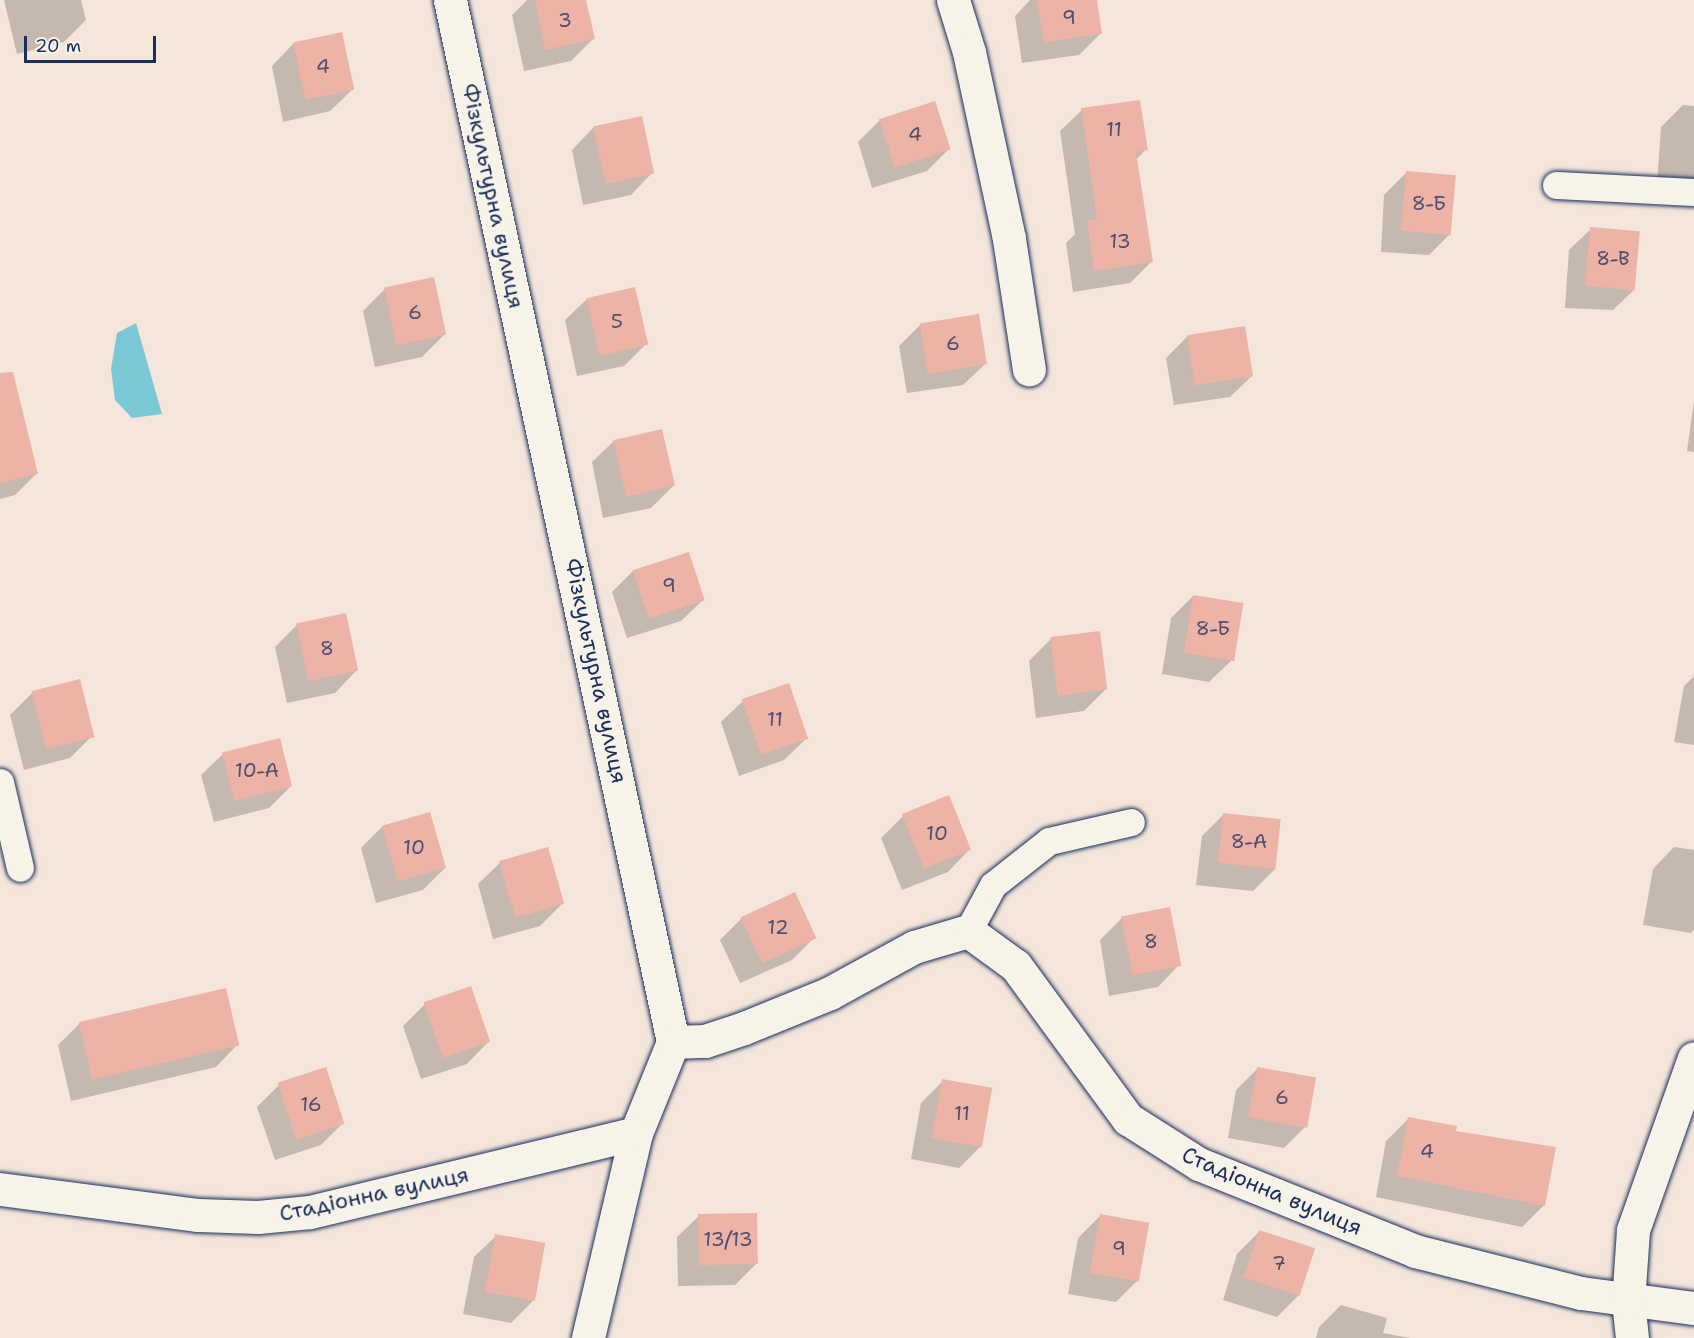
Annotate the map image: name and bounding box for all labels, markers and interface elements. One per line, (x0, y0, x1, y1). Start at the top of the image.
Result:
house number: 9 (1062, 5, 1076, 29)
house number: 3 (558, 8, 572, 32)
scale bar (27, 24, 159, 62)
text: 20 m (35, 34, 81, 58)
house number: 4 (316, 54, 330, 78)
street label: Фізкультурна вулиця (456, 81, 530, 311)
house number: 11 (1106, 117, 1122, 141)
house number: 4 (908, 122, 922, 146)
house number: 8-Б (1412, 191, 1446, 215)
house number: 13 (1109, 229, 1131, 253)
house number: 8-В (1596, 246, 1630, 270)
house number: 6 (408, 300, 422, 324)
house number: 5 (611, 309, 623, 333)
house number: 6 (946, 331, 960, 355)
street label: Фізкультурна вулиця (559, 556, 633, 786)
house number: 9 (662, 573, 676, 597)
house number: 8-Б (1196, 616, 1230, 640)
house number: 8 (320, 636, 334, 660)
house number: 11 (767, 707, 783, 731)
house number: 10-А (235, 758, 279, 782)
house number: 10 (926, 821, 948, 845)
house number: 8-А (1231, 829, 1267, 853)
house number: 10 (403, 835, 425, 859)
house number: 12 (767, 915, 789, 939)
house number: 8 (1144, 929, 1158, 953)
house number: 6 (1275, 1085, 1289, 1109)
house number: 16 (300, 1092, 322, 1116)
house number: 11 (954, 1101, 970, 1125)
house number: 4 (1420, 1139, 1434, 1163)
street label: Стадіонна вулиця (1178, 1141, 1366, 1241)
street label: Стадіонна вулиця (277, 1161, 471, 1227)
house number: 13/13 (703, 1227, 753, 1251)
house number: 9 (1112, 1236, 1126, 1260)
house number: 7 (1272, 1251, 1286, 1275)

